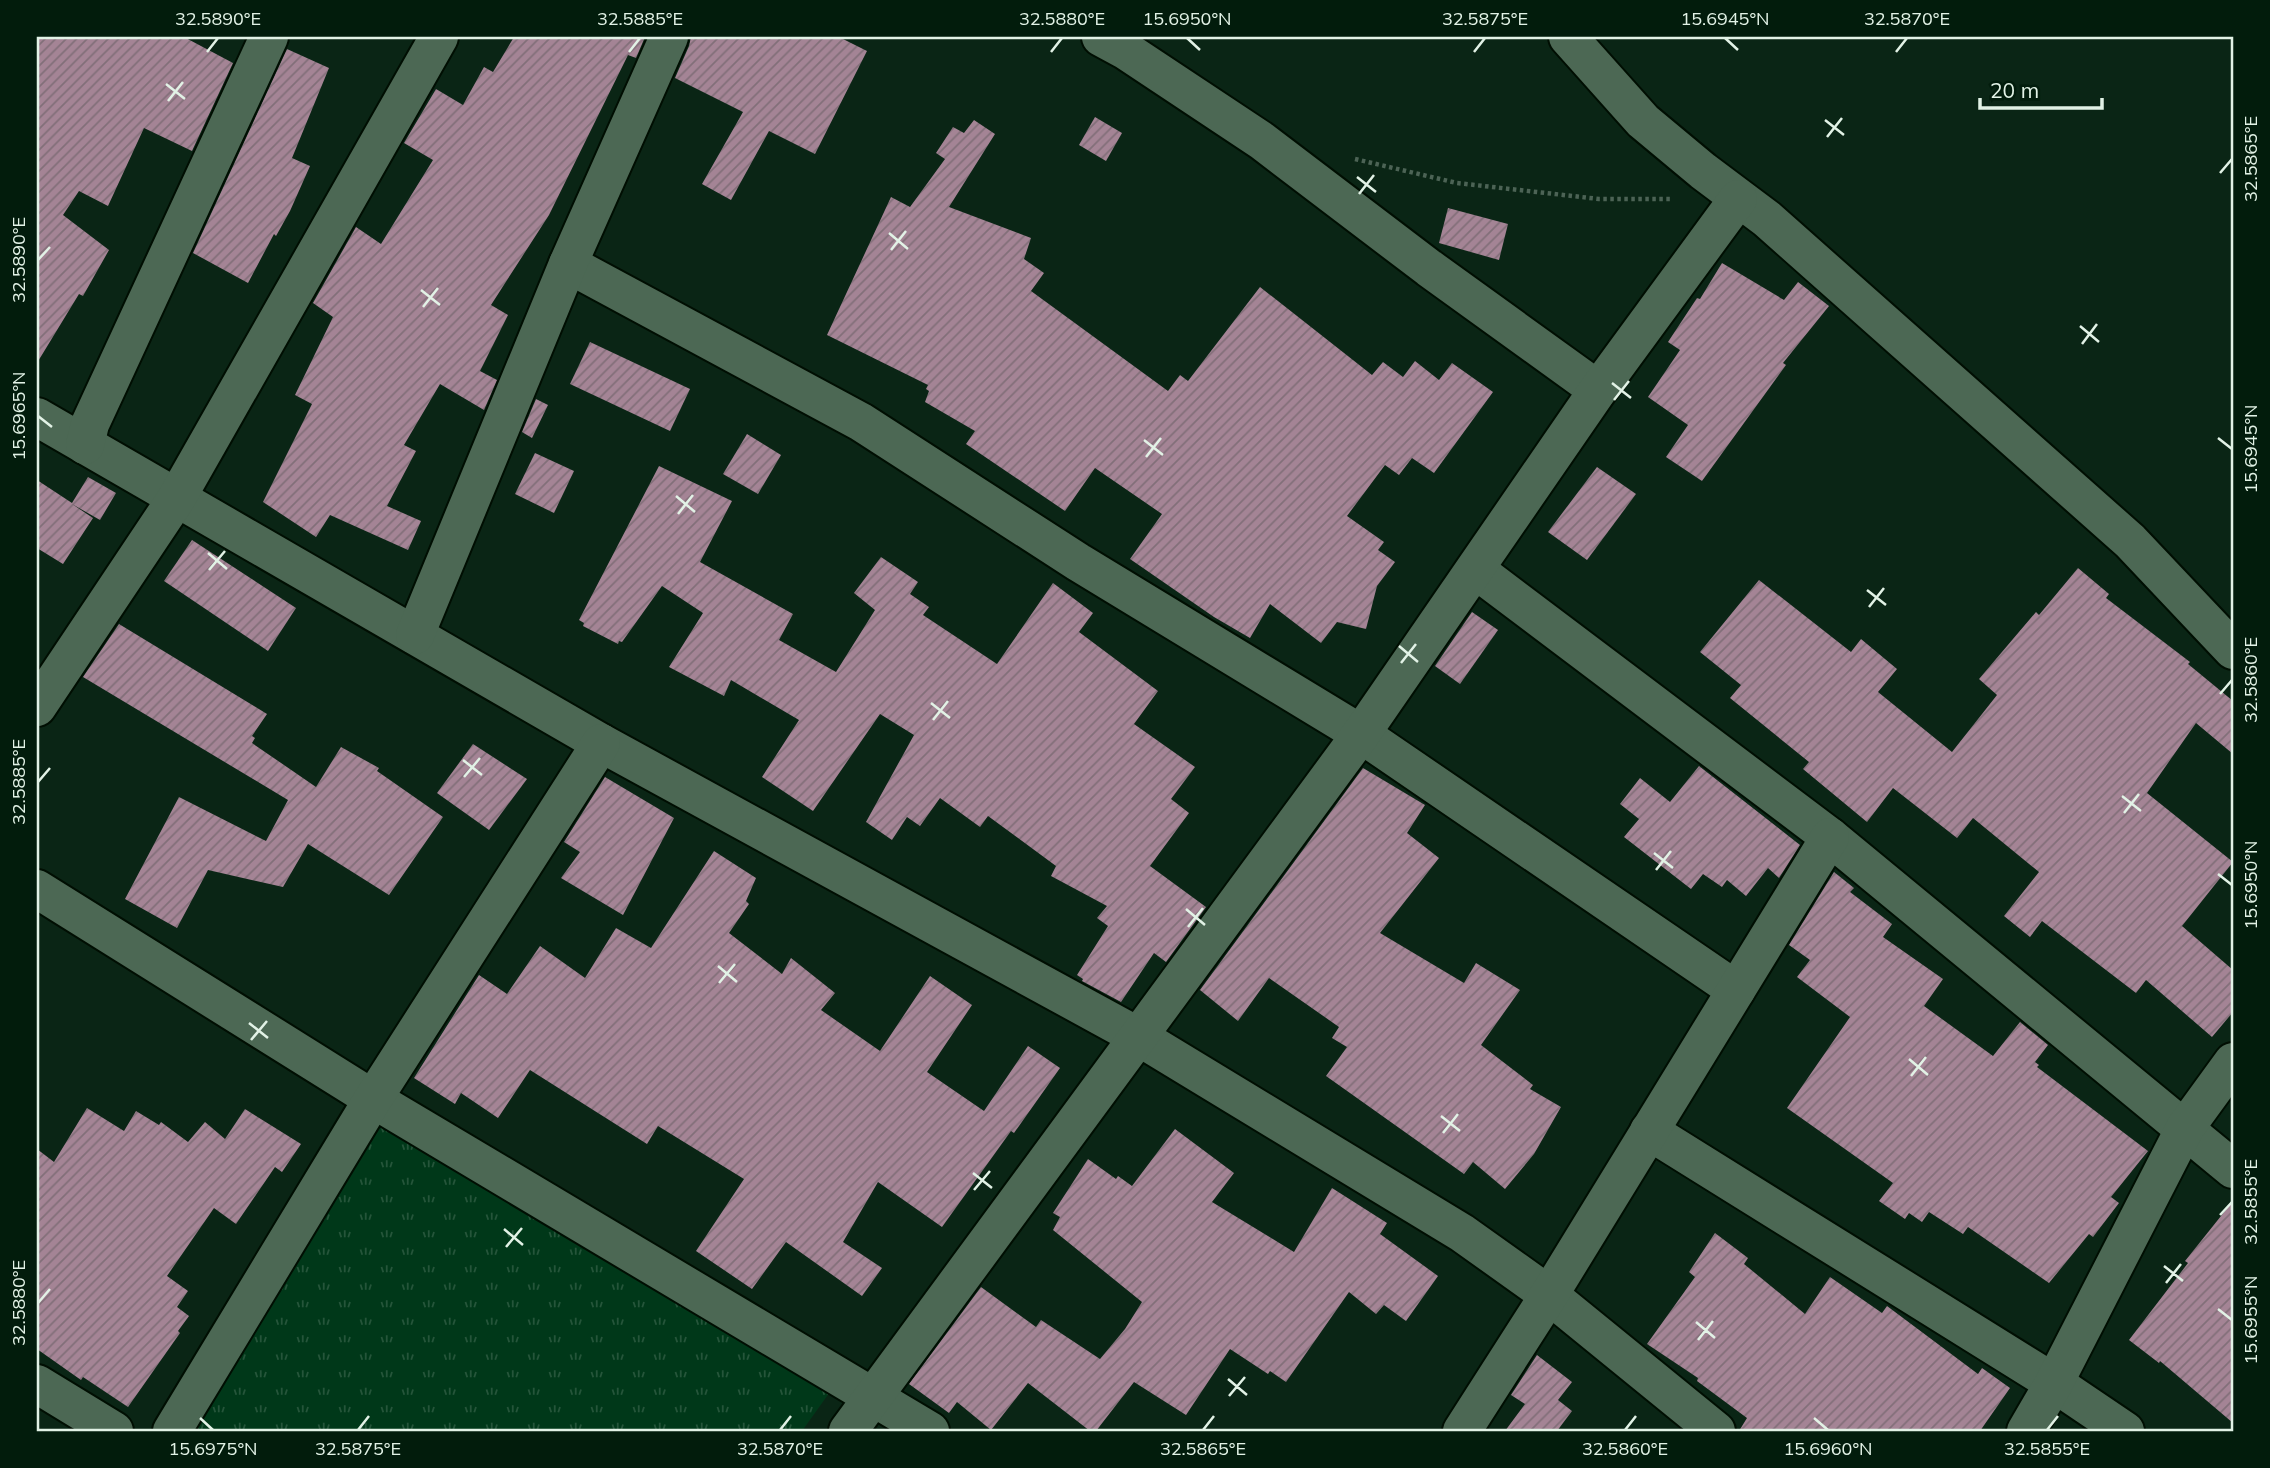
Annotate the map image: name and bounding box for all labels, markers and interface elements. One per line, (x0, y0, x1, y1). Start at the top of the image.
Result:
text: 32.5890°E (175, 7, 261, 30)
text: 32.5885°E (597, 7, 683, 30)
text: 32.5880°E (1019, 7, 1105, 30)
text: 15.6950°N (1142, 7, 1232, 30)
text: 32.5875°E (1442, 7, 1528, 30)
text: 15.6945°N (1680, 7, 1770, 30)
text: 32.5870°E (1864, 7, 1950, 30)
scale bar (1980, 66, 2102, 110)
text: 20 m (1990, 77, 2039, 103)
text: 32.5865°E (2239, 116, 2262, 202)
text: 32.5890°E (7, 217, 30, 303)
text: 15.6965°N (7, 371, 30, 461)
text: 15.6945°N (2239, 404, 2262, 494)
text: 32.5860°E (2239, 637, 2262, 723)
text: 32.5885°E (7, 739, 30, 825)
text: 15.6950°N (2239, 840, 2262, 930)
text: 32.5855°E (2239, 1159, 2262, 1245)
text: 32.5880°E (7, 1260, 30, 1346)
text: 15.6955°N (2239, 1275, 2262, 1365)
text: 15.6975°N (168, 1437, 258, 1460)
text: 32.5875°E (315, 1437, 401, 1460)
text: 32.5870°E (737, 1437, 823, 1460)
text: 32.5865°E (1160, 1437, 1246, 1460)
text: 32.5860°E (1582, 1437, 1668, 1460)
text: 15.6960°N (1783, 1437, 1873, 1460)
text: 32.5855°E (2004, 1437, 2090, 1460)

